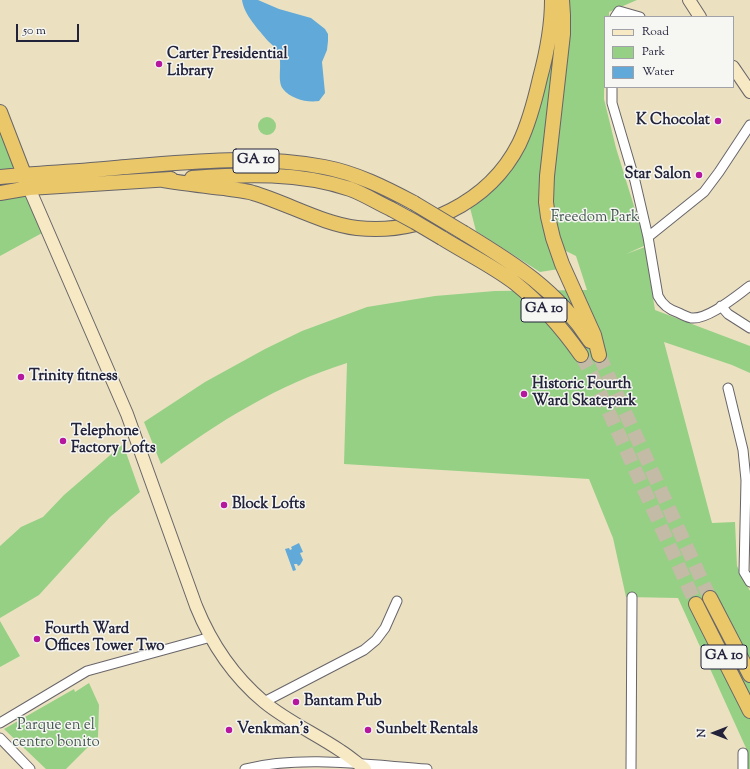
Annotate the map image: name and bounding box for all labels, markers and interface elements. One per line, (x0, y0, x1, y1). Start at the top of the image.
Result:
scale bar (18, 16, 81, 42)
legend (604, 16, 734, 88)
text: 50 m (23, 22, 46, 40)
text: Road (642, 23, 669, 41)
text: Park (642, 43, 665, 61)
place label: Carter Presidential Library (167, 46, 288, 81)
marker: Carter Presidential Library (154, 59, 164, 69)
text: Water (642, 63, 674, 81)
place label: K Chocolat (636, 112, 710, 130)
marker: K Chocolat (713, 116, 723, 126)
road number: GA 10 (233, 149, 279, 173)
place label: Star Salon (624, 166, 691, 184)
marker: Star Salon (694, 170, 704, 180)
park label: Freedom Park (551, 209, 639, 227)
road number: GA 10 (521, 298, 567, 322)
place label: Trinity fitness (29, 368, 118, 386)
marker: Trinity fitness (16, 372, 26, 382)
place label: Historic Fourth Ward Skatepark (532, 376, 636, 411)
marker: Historic Fourth Ward Skatepark (519, 389, 529, 399)
place label: Telephone Factory Lofts (71, 423, 156, 458)
marker: Telephone Factory Lofts (58, 436, 68, 446)
place label: Block Lofts (232, 496, 305, 514)
marker: Block Lofts (219, 500, 229, 510)
place label: Fourth Ward Offices Tower Two (45, 621, 165, 656)
marker: Fourth Ward Offices Tower Two (32, 634, 42, 644)
road number: GA 10 (701, 645, 747, 669)
place label: Bantam Pub (304, 693, 382, 711)
marker: Bantam Pub (291, 697, 301, 707)
north arrow (694, 713, 734, 753)
park label: Parque en el centro bonito (12, 717, 100, 752)
place label: Venkman's (237, 721, 309, 739)
place label: Sunbelt Rentals (376, 721, 478, 739)
marker: Venkman's (224, 725, 234, 735)
marker: Sunbelt Rentals (363, 725, 373, 735)
text: N (694, 729, 710, 737)

